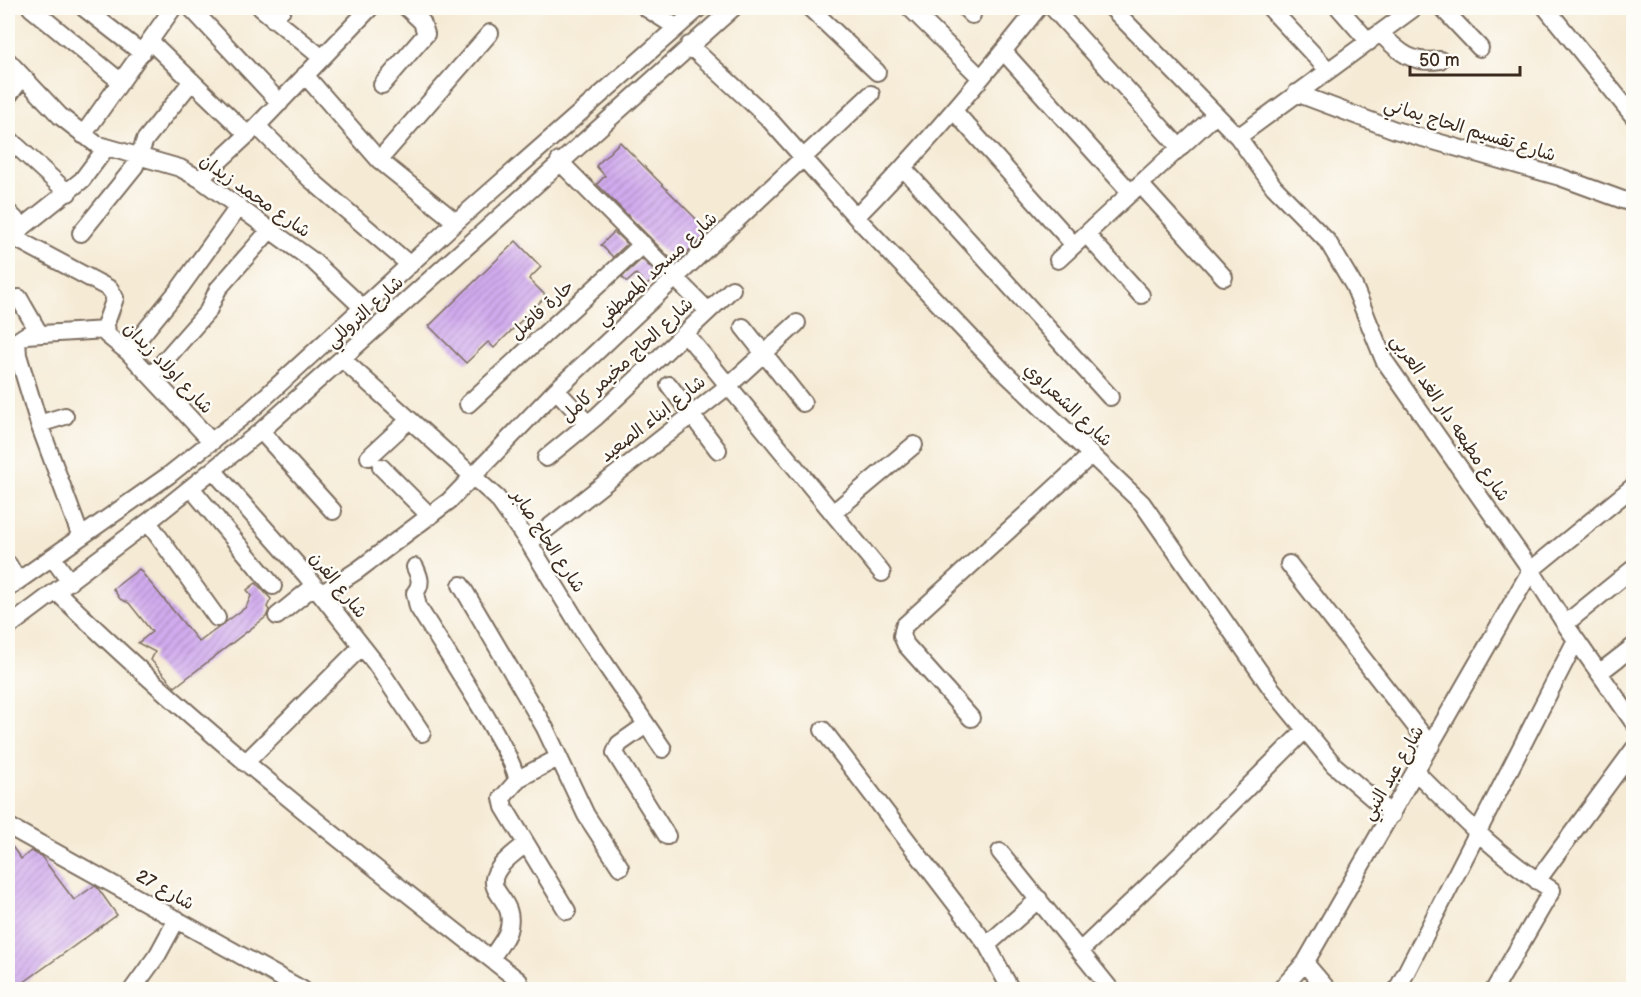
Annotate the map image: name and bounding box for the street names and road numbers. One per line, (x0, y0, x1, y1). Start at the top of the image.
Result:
street label: شارع تقسيم الحاج يماني (1380, 94, 1558, 171)
street label: شارع محمد زيدان (195, 150, 314, 243)
street label: شارع مسجد المصطفي (592, 208, 725, 334)
street label: شارع التروللي (322, 272, 411, 356)
street label: حارة فاضل (506, 276, 578, 344)
street label: شارع الحاج مخيمر كامل (557, 293, 698, 427)
street label: شارع اولاد زيدان (118, 318, 217, 419)
street label: شارع مطبعه دار الغد العربي (1382, 330, 1514, 508)
street label: شارع الشعراوي (1018, 359, 1116, 453)
street label: شارع ابناء الصعيد (596, 371, 710, 467)
street label: شارع الحاج صابر (505, 484, 589, 597)
street label: شارع الفرن (304, 548, 371, 623)
street label: شارع عبد النبي (1357, 722, 1433, 827)
street label: شارع 27 (132, 865, 198, 915)

